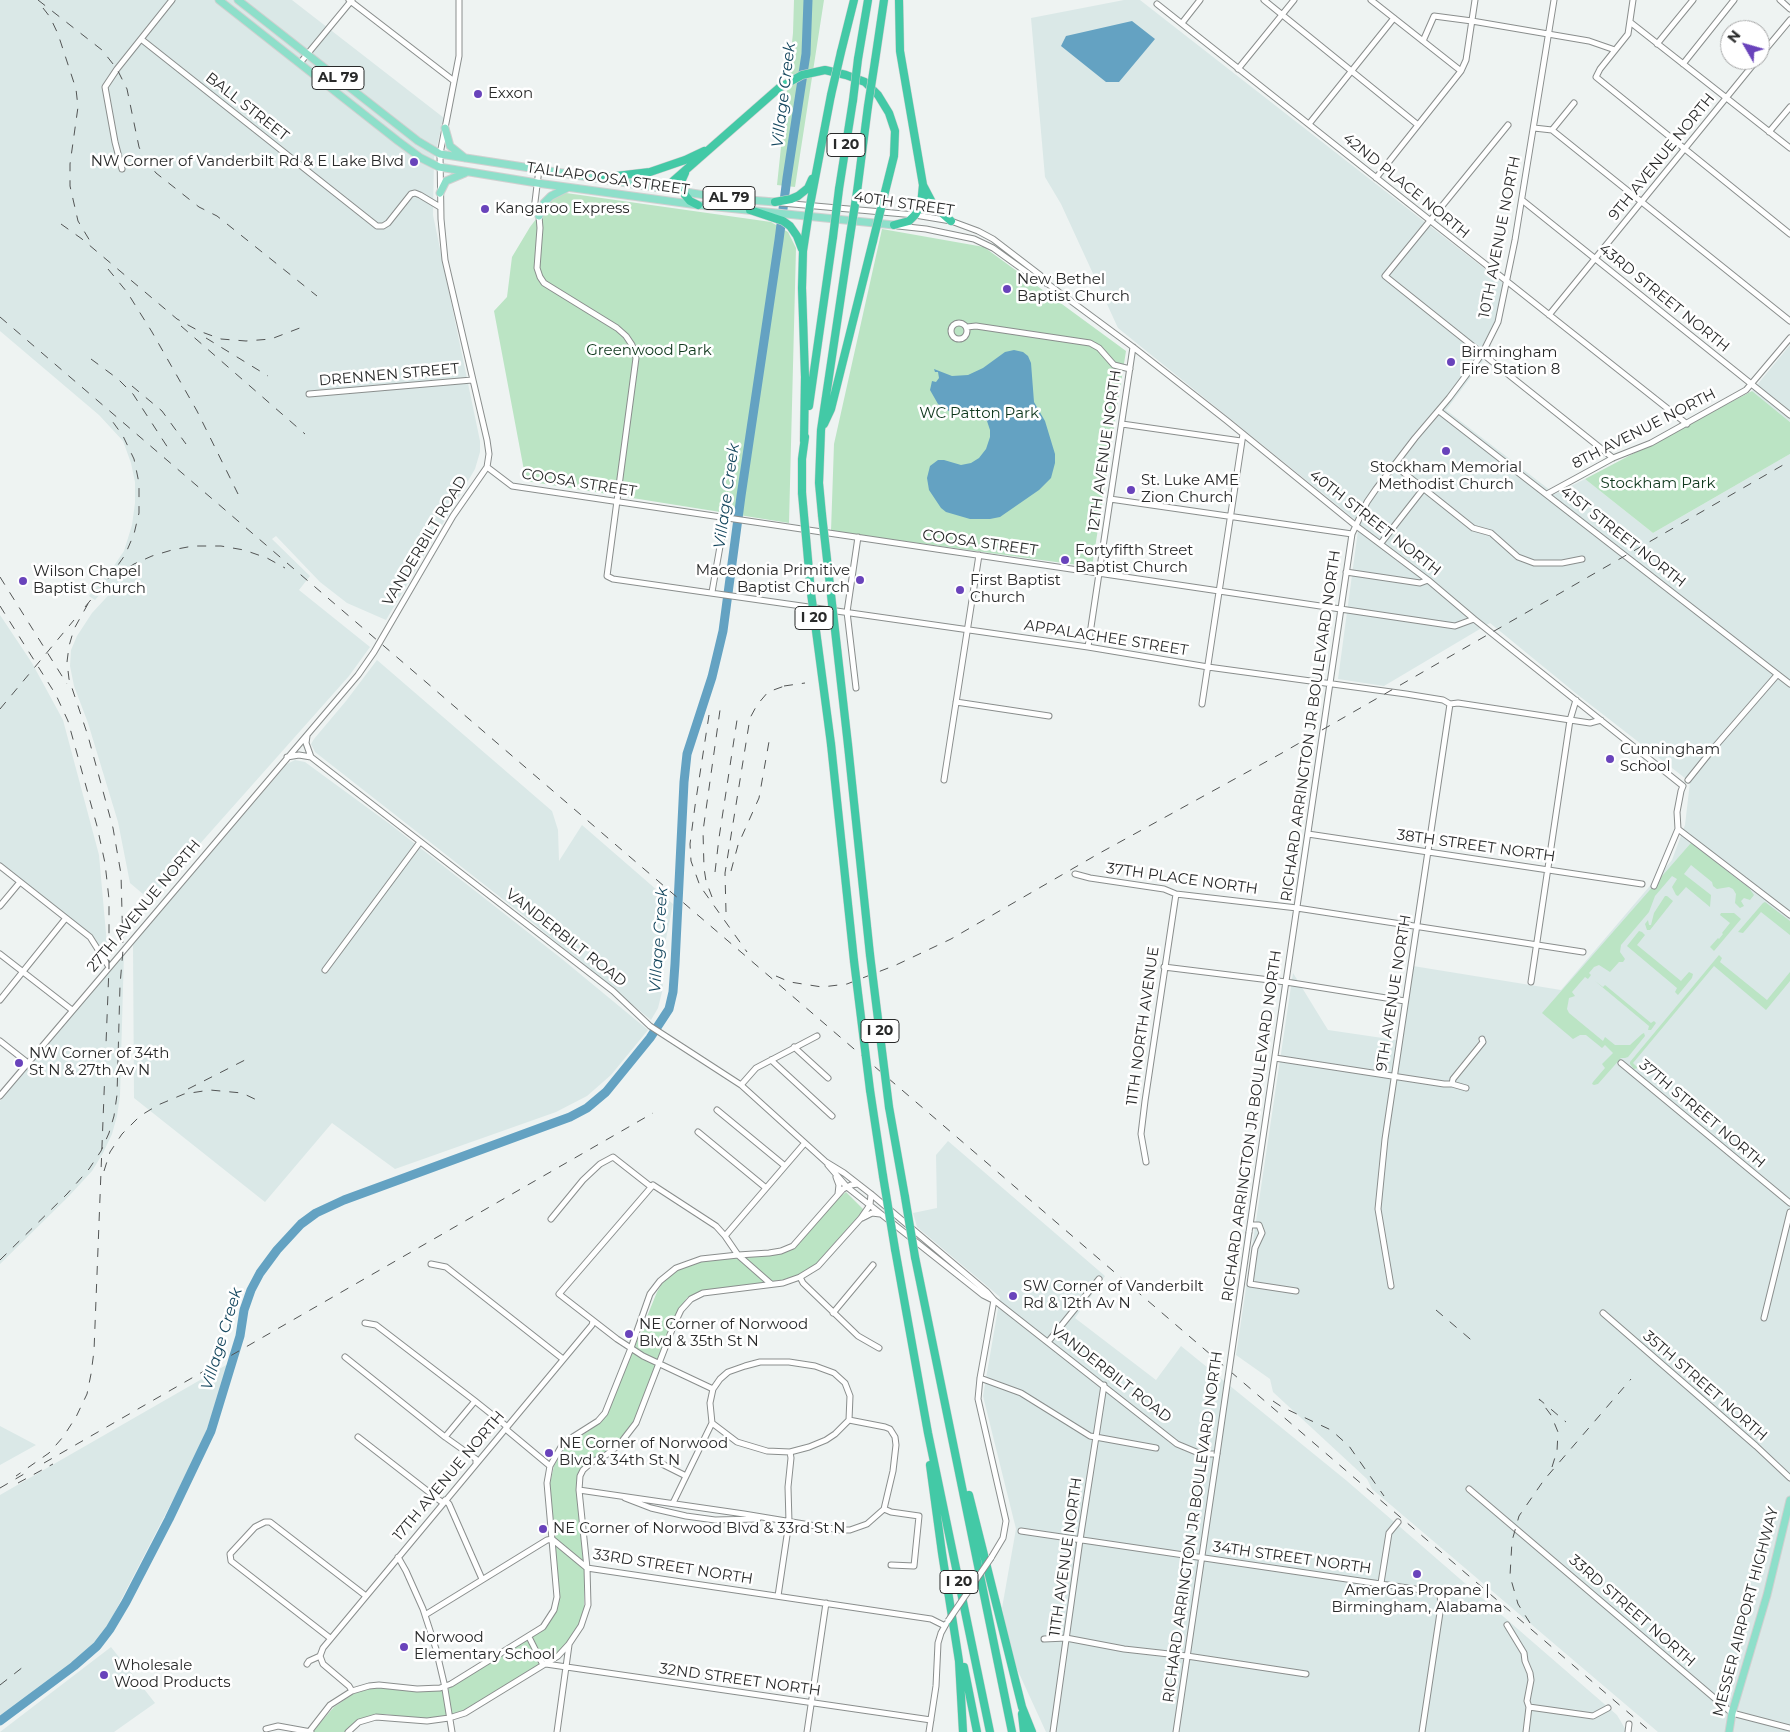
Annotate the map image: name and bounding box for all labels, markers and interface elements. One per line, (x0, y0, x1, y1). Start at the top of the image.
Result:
north arrow (1720, 20, 1770, 70)
text: N (1723, 26, 1745, 46)
water label: Village Creek (768, 41, 800, 149)
road number: AL 79 (312, 66, 364, 90)
street label: BALL STREET (202, 69, 292, 145)
place label: Exxon (488, 85, 533, 103)
marker: Exxon (472, 88, 484, 100)
street label: 9TH AVENUE NORTH (1605, 90, 1719, 224)
street label: 42ND PLACE NORTH (1339, 129, 1473, 243)
road number: I 20 (827, 134, 865, 156)
place label: NW Corner of Vanderbilt Rd & E Lake Blvd (91, 153, 404, 171)
street label: 10TH AVENUE NORTH (1475, 154, 1525, 320)
marker: NW Corner of Vanderbilt Rd & E Lake Blvd (408, 156, 420, 168)
street label: TALLAPOOSA STREET (525, 159, 691, 199)
road number: AL 79 (703, 187, 755, 210)
street label: 40TH STREET (852, 188, 956, 220)
place label: Kangaroo Express (495, 200, 630, 218)
marker: Kangaroo Express (479, 203, 491, 215)
street label: 43RD STREET NORTH (1595, 240, 1733, 356)
place label: New Bethel Baptist Church (1017, 271, 1130, 306)
marker: New Bethel Baptist Church (1001, 283, 1013, 295)
park label: Greenwood Park (586, 342, 712, 360)
place label: Birmingham Fire Station 8 (1461, 344, 1560, 379)
marker: Birmingham Fire Station 8 (1445, 356, 1457, 368)
street label: DRENNEN STREET (318, 360, 460, 390)
street label: 12TH AVENUE NORTH (1085, 369, 1125, 533)
street label: 8TH AVENUE NORTH (1569, 385, 1719, 473)
park label: WC Patton Park (919, 405, 1039, 423)
water label: Village Creek (710, 442, 744, 550)
marker: Stockham Memorial Methodist Church (1440, 445, 1452, 457)
place label: Stockham Memorial Methodist Church (1370, 459, 1522, 494)
street label: COOSA STREET (520, 465, 638, 501)
street label: 40TH STREET NORTH (1306, 466, 1444, 580)
place label: St. Luke AME Zion Church (1141, 472, 1239, 507)
street label: VANDERBILT ROAD (379, 473, 471, 609)
park label: Stockham Park (1601, 475, 1715, 493)
street label: 41ST STREET NORTH (1557, 483, 1689, 591)
marker: St. Luke AME Zion Church (1125, 484, 1137, 496)
street label: COOSA STREET (921, 526, 1039, 560)
place label: Fortyfifth Street Baptist Church (1075, 542, 1193, 577)
street label: RICHARD ARRINGTON JR BOULEVARD NORTH (1277, 549, 1345, 903)
marker: Fortyfifth Street Baptist Church (1059, 554, 1071, 566)
place label: Macedonia Primitive Baptist Church (696, 562, 850, 597)
place label: Wilson Chapel Baptist Church (33, 563, 146, 598)
place label: First Baptist Church (970, 572, 1061, 607)
marker: Macedonia Primitive Baptist Church (854, 574, 866, 586)
marker: Wilson Chapel Baptist Church (17, 575, 29, 587)
marker: First Baptist Church (954, 584, 966, 596)
road number: I 20 (795, 606, 833, 630)
street label: APPALACHEE STREET (1023, 616, 1189, 660)
place label: Cunningham School (1620, 741, 1720, 776)
marker: Cunningham School (1604, 753, 1616, 765)
street label: 38TH STREET NORTH (1396, 826, 1556, 866)
street label: 27TH AVENUE NORTH (83, 836, 205, 976)
street label: 37TH PLACE NORTH (1105, 859, 1259, 899)
street label: VANDERBILT ROAD (502, 885, 630, 991)
water label: Village Creek (646, 886, 672, 994)
street label: 9TH AVENUE NORTH (1373, 913, 1415, 1073)
street label: 11TH NORTH AVENUE (1123, 945, 1163, 1107)
street label: RICHARD ARRINGTON JR BOULEVARD NORTH (1218, 949, 1286, 1303)
road number: I 20 (861, 1019, 899, 1042)
place label: NW Corner of 34th St N & 27th Av N (29, 1045, 169, 1080)
street label: 37TH STREET NORTH (1635, 1056, 1769, 1172)
marker: NW Corner of 34th St N & 27th Av N (13, 1057, 25, 1069)
place label: SW Corner of Vanderbilt Rd & 12th Av N (1023, 1278, 1204, 1313)
water label: Village Creek (197, 1286, 247, 1392)
marker: SW Corner of Vanderbilt Rd & 12th Av N (1007, 1290, 1019, 1302)
place label: NE Corner of Norwood Blvd & 35th St N (639, 1316, 808, 1351)
street label: VANDERBILT ROAD (1047, 1321, 1175, 1427)
street label: 35TH STREET NORTH (1639, 1327, 1771, 1445)
marker: NE Corner of Norwood Blvd & 35th St N (623, 1328, 635, 1340)
street label: RICHARD ARRINGTON JR BOULEVARD NORTH (1159, 1350, 1227, 1704)
street label: 17TH AVENUE NORTH (389, 1407, 509, 1545)
place label: NE Corner of Norwood Blvd & 34th St N (559, 1435, 728, 1470)
marker: NE Corner of Norwood Blvd & 34th St N (543, 1447, 555, 1459)
street label: 11TH AVENUE NORTH (1046, 1476, 1086, 1638)
street label: MESSER AIRPORT HIGHWAY (1709, 1505, 1783, 1719)
place label: NE Corner of Norwood Blvd & 33rd St N (553, 1520, 846, 1538)
marker: NE Corner of Norwood Blvd & 33rd St N (537, 1523, 549, 1535)
street label: 34TH STREET NORTH (1212, 1538, 1372, 1578)
street label: 33RD STREET NORTH (592, 1545, 754, 1589)
street label: 33RD STREET NORTH (1565, 1551, 1699, 1671)
marker: AmerGas Propane | Birmingham, Alabama (1411, 1568, 1423, 1580)
road number: I 20 (940, 1570, 978, 1594)
place label: AmerGas Propane | Birmingham, Alabama (1332, 1582, 1502, 1617)
place label: Norwood Elementary School (414, 1629, 555, 1664)
marker: Norwood Elementary School (398, 1641, 410, 1653)
place label: Wholesale Wood Products (114, 1657, 231, 1692)
street label: 32ND STREET NORTH (658, 1660, 822, 1700)
marker: Wholesale Wood Products (98, 1669, 110, 1681)

